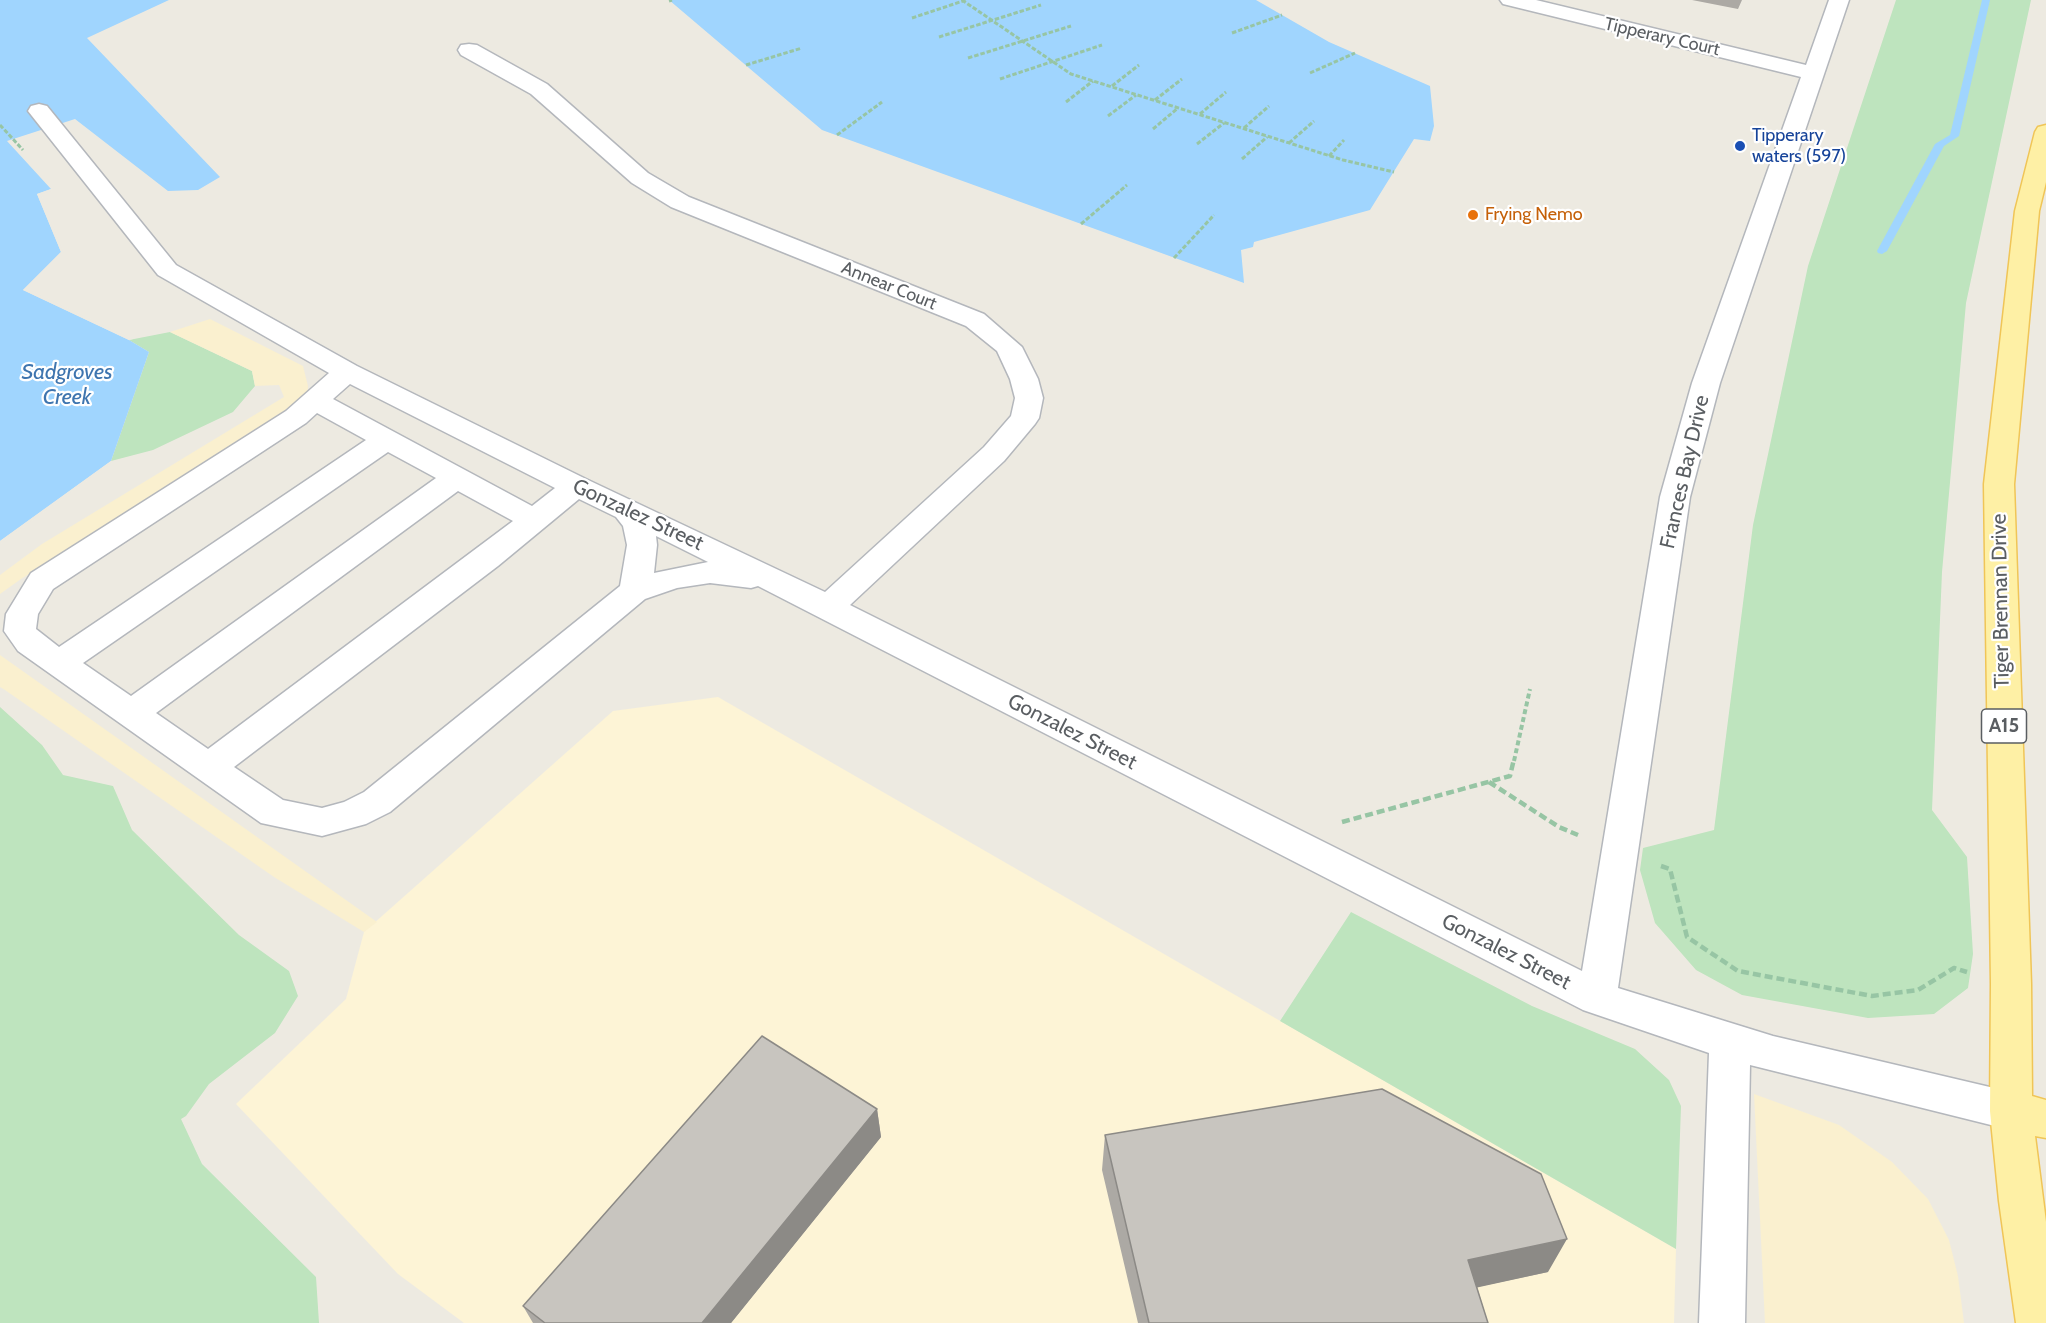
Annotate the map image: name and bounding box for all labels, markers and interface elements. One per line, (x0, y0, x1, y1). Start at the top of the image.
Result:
street label: Tipperary Court (1602, 13, 1722, 61)
place label: Tipperary waters (597) (1752, 125, 1846, 168)
marker: Tipperary waters (597) (1733, 139, 1747, 153)
place label: Frying Nemo (1485, 204, 1583, 226)
marker: Frying Nemo (1466, 208, 1480, 222)
street label: Annear Court (838, 257, 940, 315)
water label: Sadgroves Creek (21, 360, 113, 412)
street label: Frances Bay Drive (1655, 393, 1715, 551)
street label: Gonzalez Street (569, 474, 707, 556)
street label: Tiger Brennan Drive (1987, 513, 2015, 689)
street label: Gonzalez Street (1003, 689, 1141, 775)
road number: A15 (1982, 709, 2026, 743)
street label: Gonzalez Street (1437, 909, 1575, 995)

